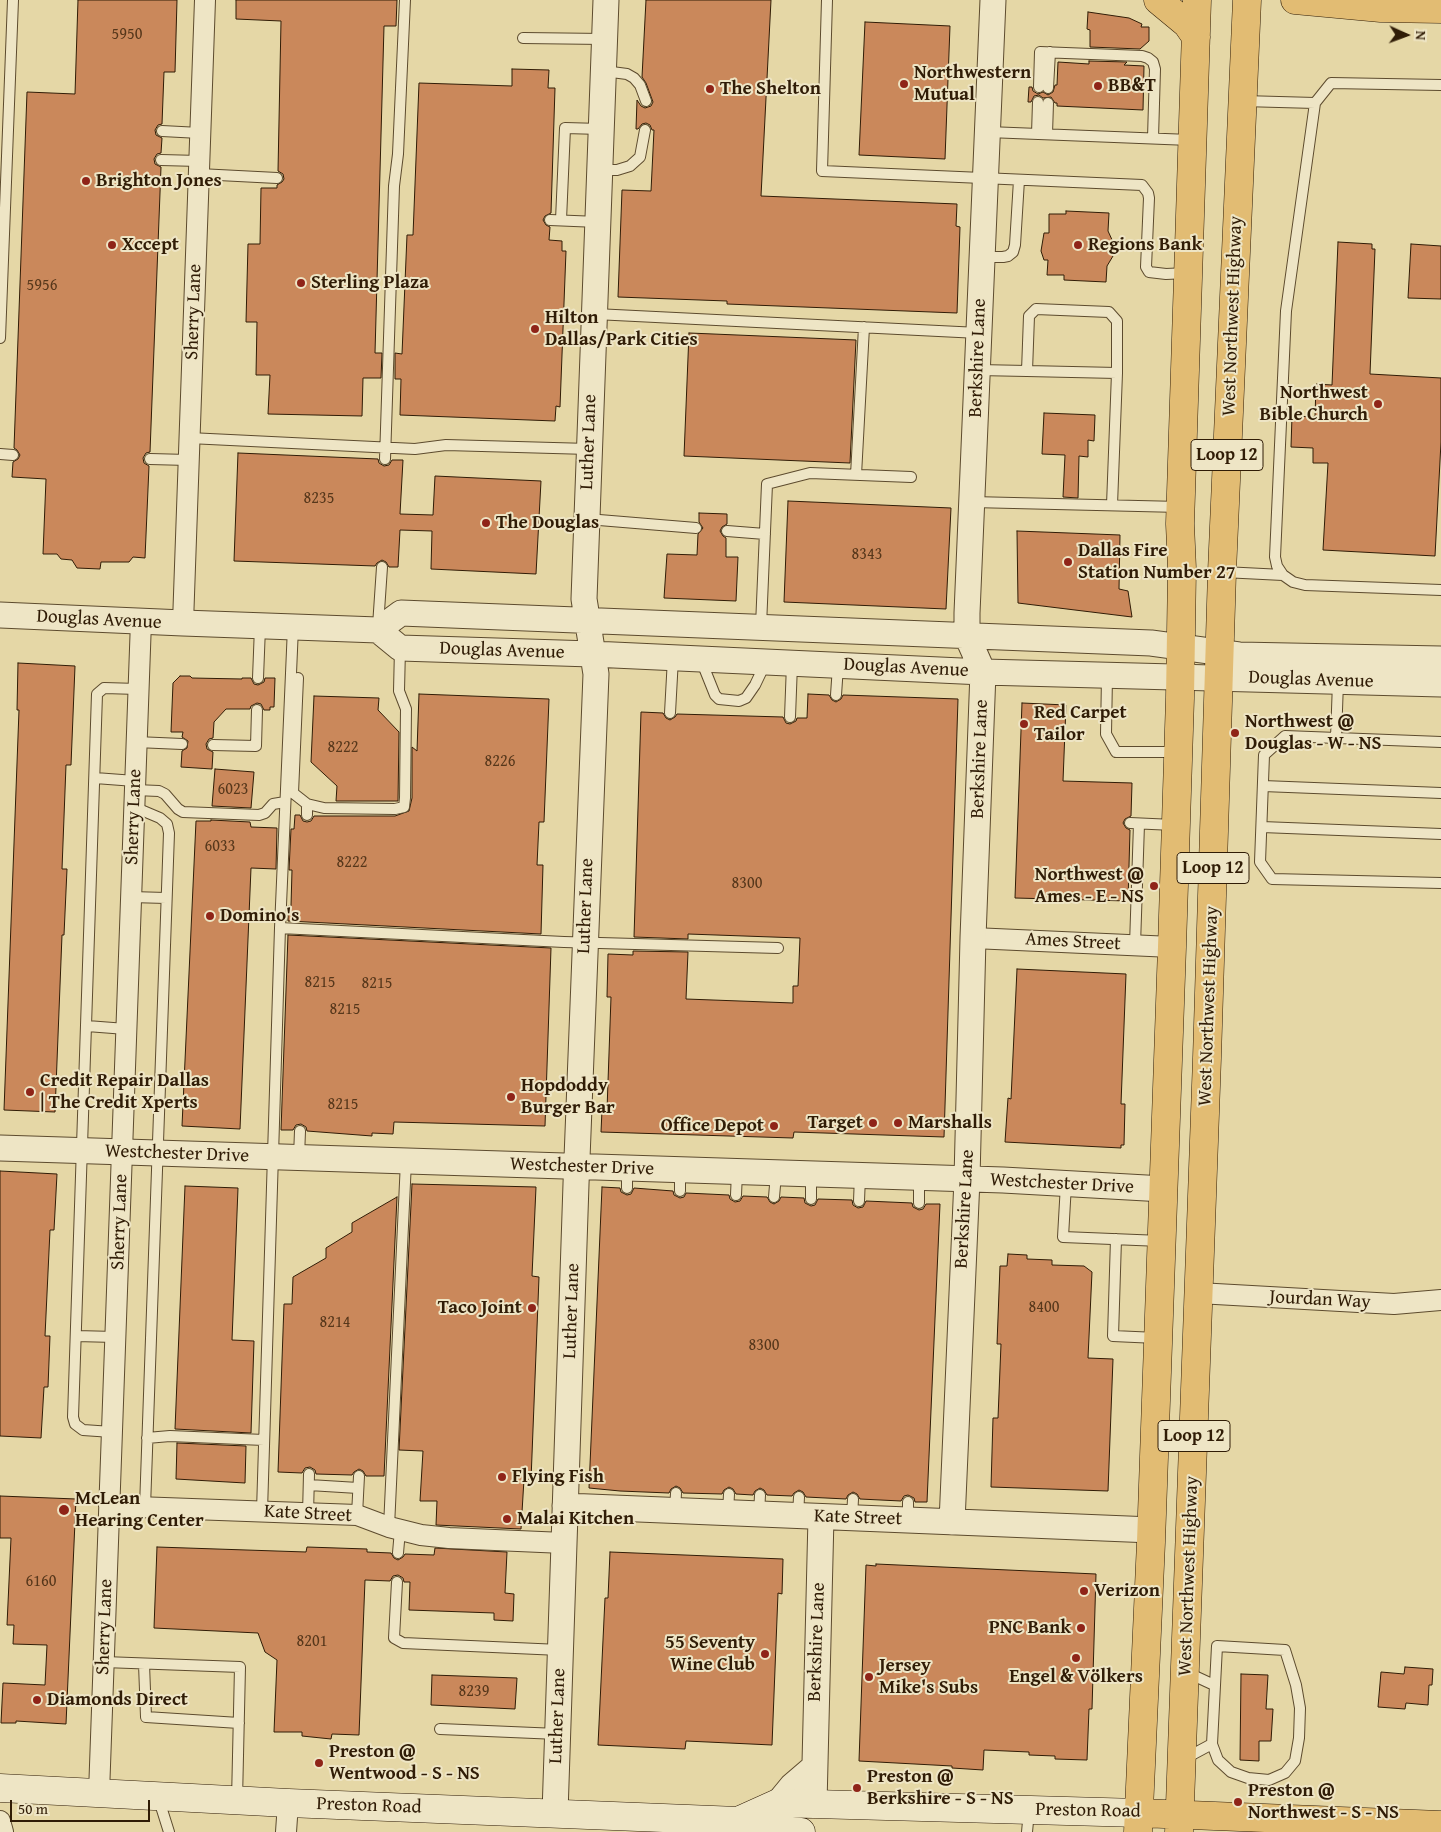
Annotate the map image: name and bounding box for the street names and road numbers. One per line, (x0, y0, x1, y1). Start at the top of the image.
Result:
street label: West Northwest Highway (1218, 216, 1248, 416)
street label: Sherry Lane (181, 264, 207, 360)
street label: Berkshire Lane (965, 298, 991, 418)
street label: Luther Lane (576, 394, 602, 490)
road number: Loop 12 (1191, 440, 1263, 470)
street label: Douglas Avenue (36, 605, 162, 635)
street label: Douglas Avenue (439, 637, 565, 665)
street label: Douglas Avenue (843, 653, 969, 683)
street label: Douglas Avenue (1248, 666, 1374, 694)
street label: Berkshire Lane (967, 699, 993, 819)
street label: Sherry Lane (121, 769, 147, 865)
road number: Loop 12 (1177, 852, 1249, 884)
street label: Luther Lane (573, 858, 599, 954)
street label: West Northwest Highway (1194, 906, 1224, 1106)
street label: Ames Street (1025, 928, 1121, 956)
street label: Westchester Drive (105, 1140, 249, 1168)
street label: Berkshire Lane (950, 1149, 980, 1269)
street label: Westchester Drive (510, 1153, 654, 1181)
street label: Westchester Drive (989, 1169, 1135, 1199)
street label: Sherry Lane (107, 1174, 133, 1270)
street label: Luther Lane (559, 1263, 585, 1359)
street label: Jourdan Way (1269, 1286, 1371, 1314)
road number: Loop 12 (1158, 1420, 1230, 1452)
street label: West Northwest Highway (1174, 1476, 1204, 1676)
street label: Kate Street (263, 1500, 353, 1528)
street label: Kate Street (814, 1505, 902, 1531)
street label: Sherry Lane (92, 1579, 118, 1675)
street label: Berkshire Lane (804, 1582, 830, 1702)
street label: Luther Lane (545, 1668, 571, 1764)
street label: Preston Road (316, 1793, 422, 1819)
street label: Preston Road (1035, 1799, 1141, 1823)

